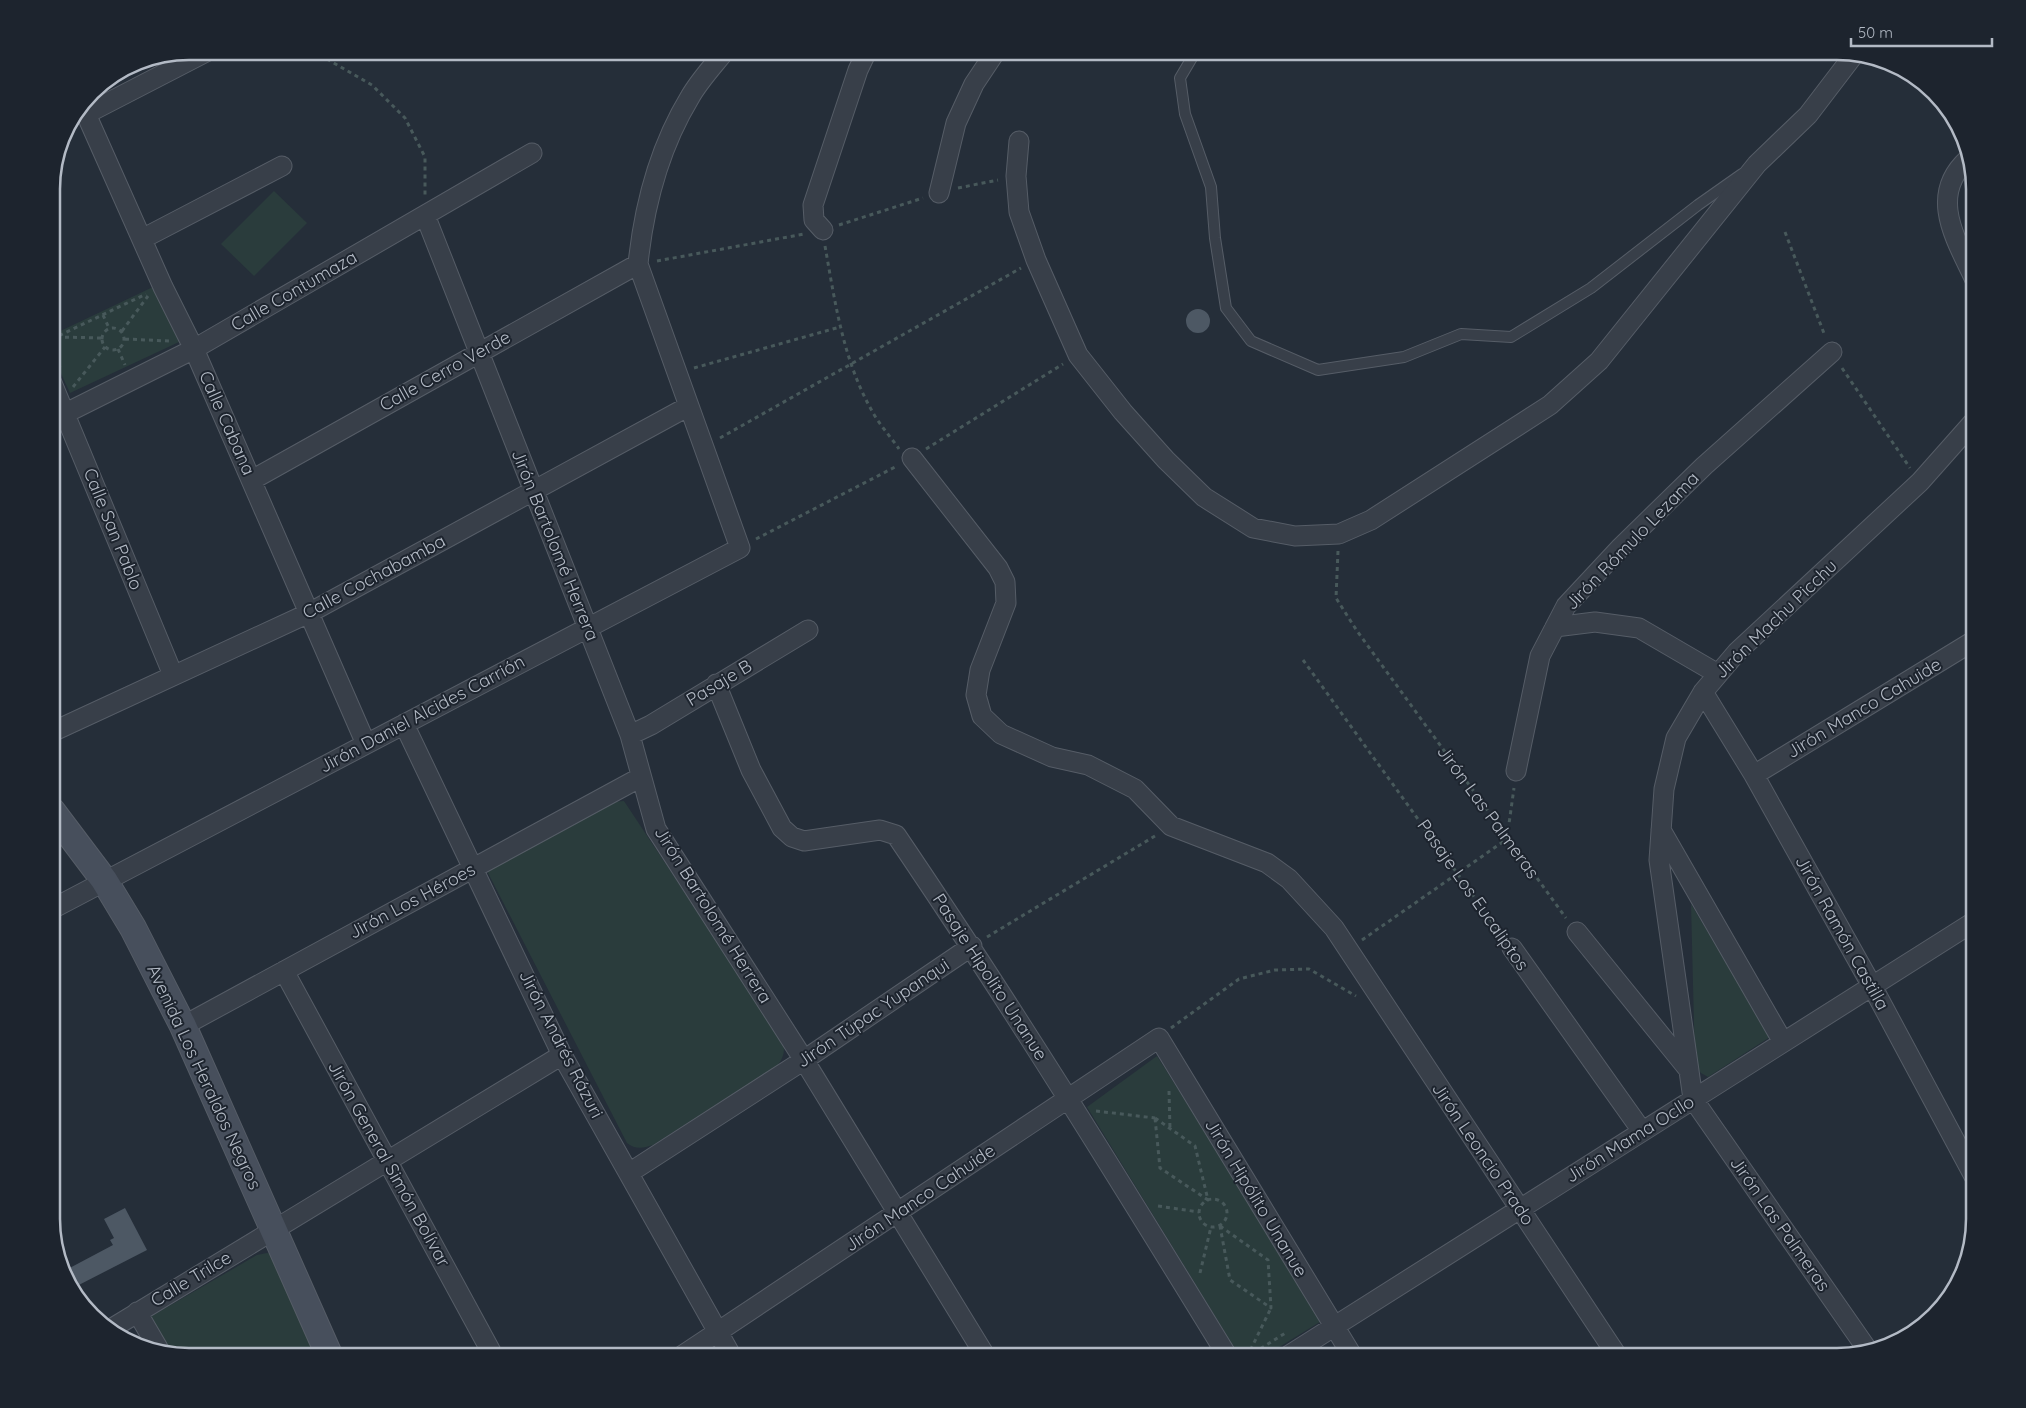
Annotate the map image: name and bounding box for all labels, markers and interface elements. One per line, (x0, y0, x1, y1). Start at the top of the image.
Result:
scale bar (1851, 15, 1992, 47)
text: 50 m (1858, 23, 1893, 42)
street label: Calle Contumaza (226, 245, 361, 336)
street label: Calle Cerro Verde (375, 325, 514, 416)
street label: Calle Cabana (194, 367, 261, 478)
street label: Jirón Bartolomé Herrera (507, 446, 604, 644)
street label: Calle San Pablo (79, 464, 148, 593)
street label: Jirón Rómulo Lezama (1560, 467, 1704, 615)
street label: Calle Cochabamba (298, 529, 449, 624)
street label: Jirón Machu Picchu (1710, 554, 1842, 683)
street label: Jirón Daniel Alcides Carrión (315, 650, 528, 778)
street label: Jirón Manco Cahuide (1782, 652, 1945, 763)
street label: Pasaje B (682, 654, 756, 711)
street label: Jirón Las Palmeras (1432, 740, 1545, 883)
street label: Pasaje Los Eucaliptos (1413, 815, 1534, 975)
street label: Jirón Bartolomé Herrera (650, 822, 777, 1008)
street label: Jirón Ramón Castilla (1790, 851, 1894, 1014)
street label: Jirón Los Héroes (344, 857, 479, 944)
street label: Pasaje Hipolito Unanue (928, 889, 1053, 1064)
street label: Jirón Túpac Yupanqui (792, 953, 954, 1072)
street label: Avenida Los Heraldos Negros (142, 961, 267, 1193)
street label: Jirón Andrés Rázuri (514, 966, 609, 1122)
street label: Jirón General Simón Bolívar (323, 1057, 456, 1271)
street label: Jirón Leoncio Prado (1427, 1078, 1540, 1230)
street label: Jirón Mama Ocllo (1561, 1090, 1698, 1187)
street label: Jirón Hipólito Unanue (1200, 1114, 1313, 1281)
street label: Jirón Manco Cahuide (840, 1139, 999, 1257)
street label: Jirón Las Palmeras (1725, 1152, 1836, 1296)
street label: Calle Trilce (146, 1246, 235, 1312)

